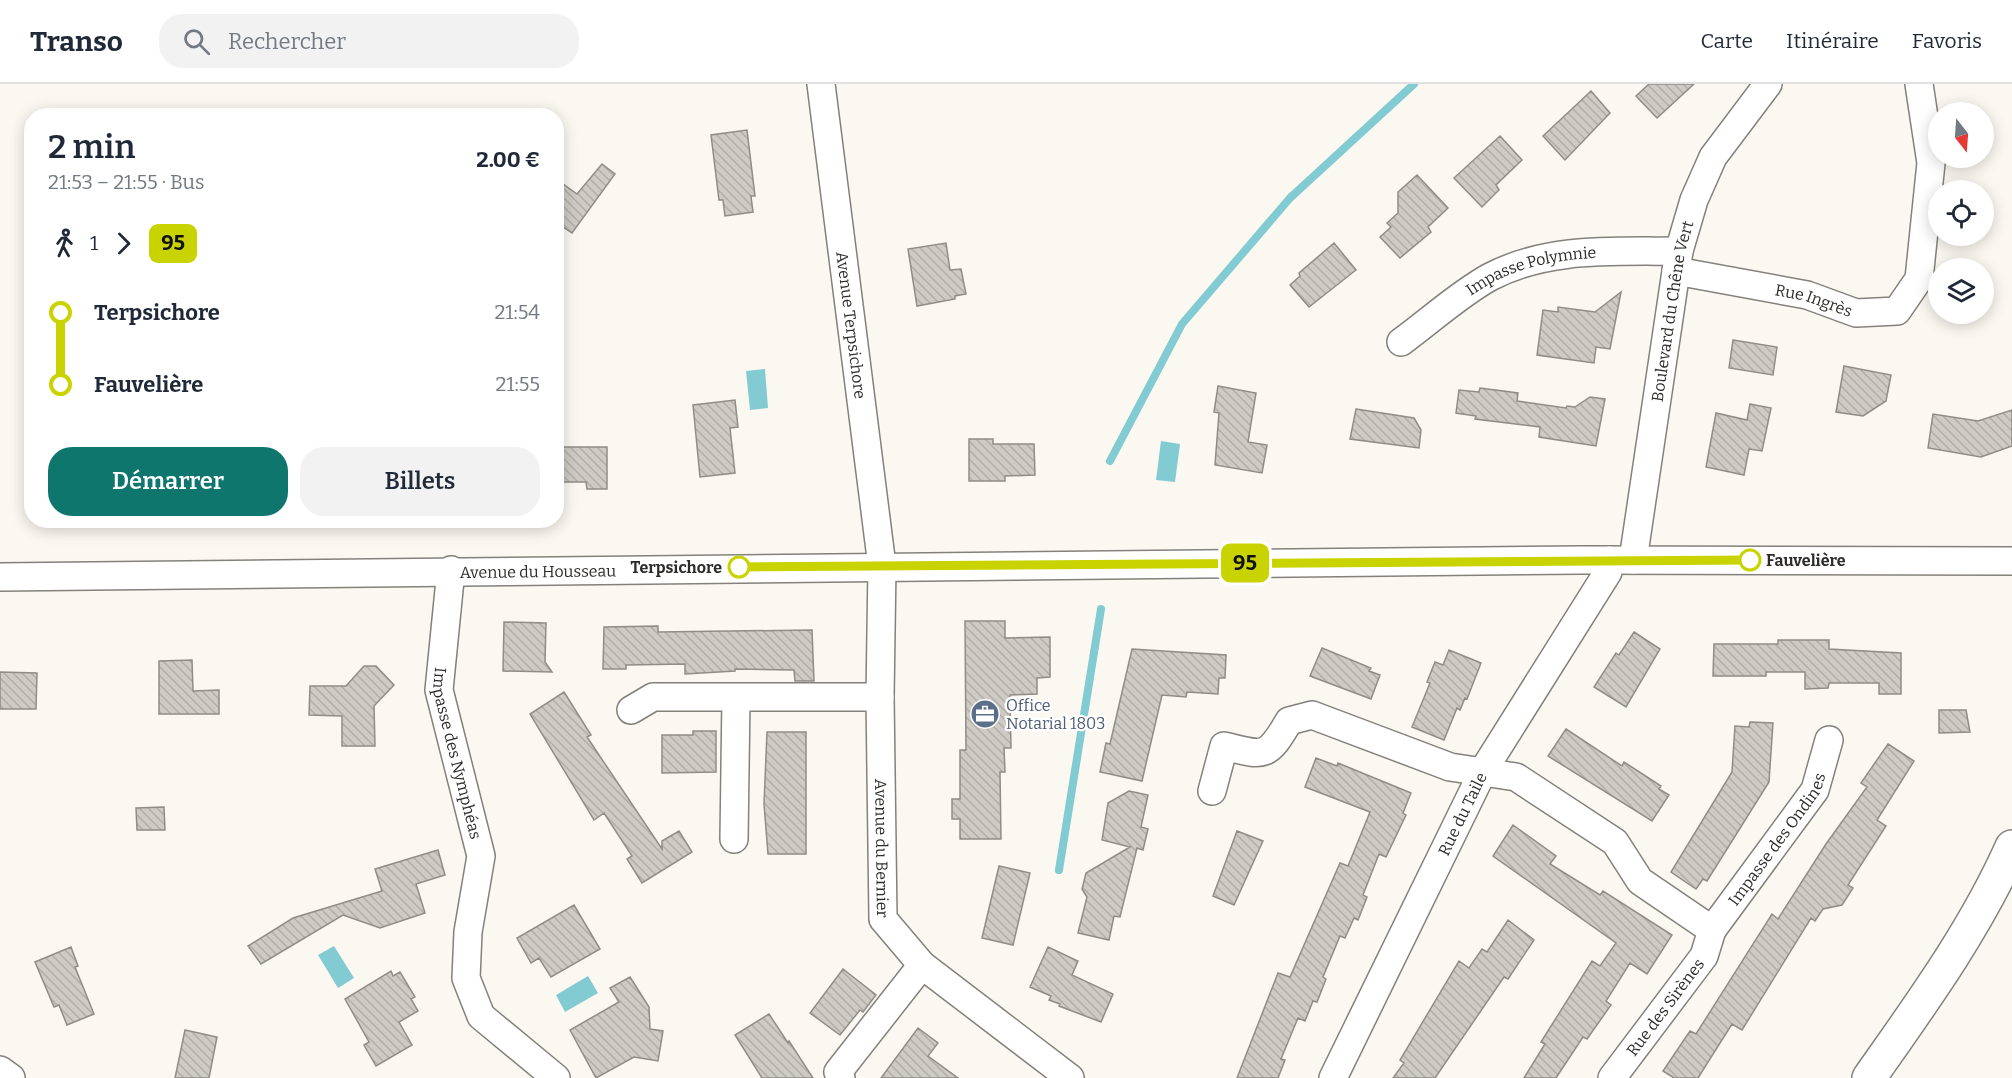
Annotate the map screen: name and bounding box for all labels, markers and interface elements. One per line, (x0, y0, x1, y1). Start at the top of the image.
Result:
search box (159, 14, 579, 68)
text: Transo (30, 25, 123, 58)
icon: search (180, 25, 213, 58)
text: Rechercher (228, 28, 346, 55)
text: Carte (1700, 28, 1753, 54)
text: Itinéraire (1786, 28, 1879, 54)
text: Favoris (1912, 28, 1982, 54)
north arrow (1928, 102, 1994, 168)
map controls (1928, 102, 1994, 324)
text: 2 min (48, 127, 135, 167)
text: 2.00 € (476, 146, 540, 173)
text: 21:53 – 21:55 · Bus (48, 170, 205, 194)
button: locate (1928, 180, 1994, 246)
street label: Boulevard du Chêne Vert (1648, 218, 1697, 403)
icon: walk (48, 227, 81, 260)
icon: forward (107, 227, 140, 260)
text: 95 (161, 230, 185, 256)
text: 1 (90, 231, 98, 255)
street label: Impasse Polymnie (1462, 243, 1597, 299)
street label: Avenue Terpsichore (832, 250, 870, 400)
button: layers (1928, 258, 1994, 324)
street label: Rue Ingrès (1774, 280, 1855, 321)
text: Terpsichore (94, 299, 220, 326)
text: 21:54 (494, 300, 540, 324)
text: Fauvelière (94, 371, 203, 398)
text: 21:55 (495, 372, 540, 396)
button: Démarrer (48, 447, 288, 516)
button: Billets (300, 447, 540, 516)
line badge: 95 (1218, 544, 1272, 582)
marker: Fauvelière (1739, 549, 1761, 571)
text: 95 (1233, 550, 1257, 576)
place label: Fauvelière (1766, 551, 1846, 570)
marker: Terpsichore (728, 556, 750, 578)
place label: Terpsichore (630, 558, 722, 577)
street label: Avenue du Housseau (460, 561, 616, 582)
street label: Impasse des Nymphéas (429, 666, 485, 841)
place label: Office Notarial 1803 (1006, 696, 1105, 733)
office icon: Office Notarial 1803 (969, 698, 1001, 730)
street label: Rue du Taile (1434, 769, 1491, 859)
street label: Impasse des Ondines (1724, 771, 1829, 909)
street label: Avenue du Bernier (871, 779, 892, 918)
street label: Rue des Sirènes (1623, 955, 1708, 1060)

